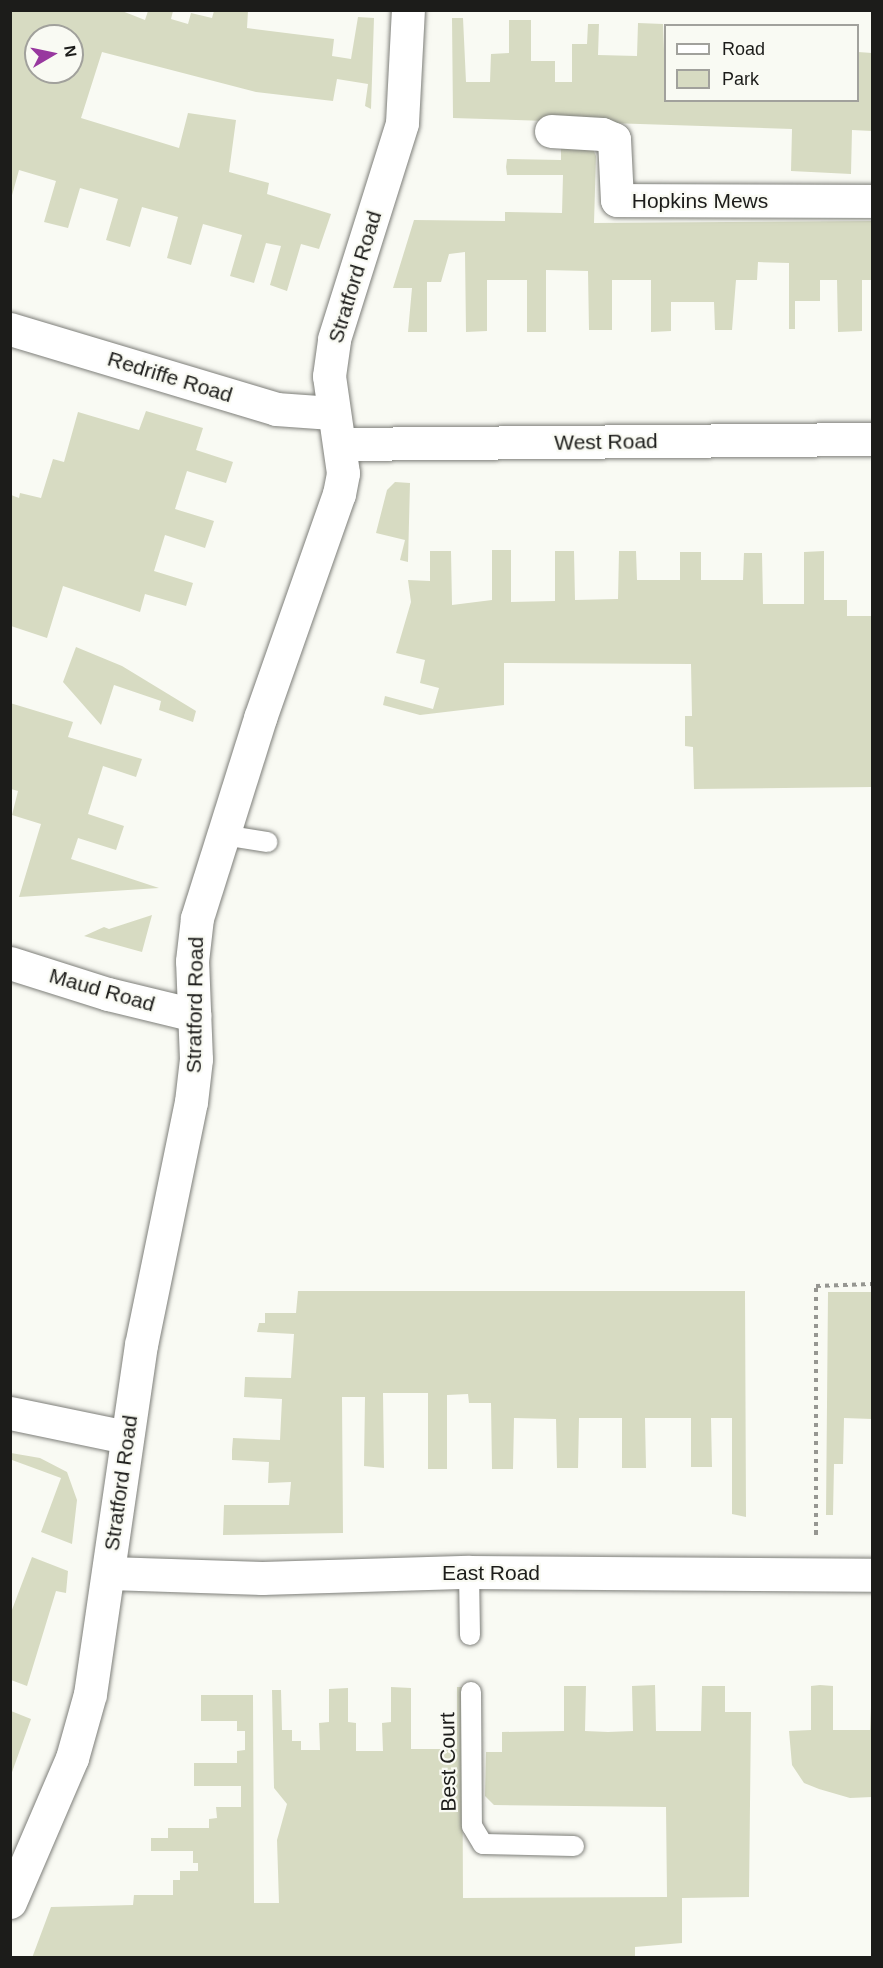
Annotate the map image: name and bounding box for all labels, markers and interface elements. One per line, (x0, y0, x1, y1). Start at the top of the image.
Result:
north arrow (24, 24, 84, 84)
legend (664, 24, 859, 102)
text: Road (722, 39, 765, 59)
text: N (61, 44, 80, 58)
text: Park (722, 69, 759, 89)
street label: Hopkins Mews (632, 188, 768, 214)
street label: Stratford Road (323, 208, 387, 346)
street label: Redriffe Road (105, 346, 235, 408)
street label: West Road (554, 428, 658, 456)
street label: Stratford Road (181, 937, 209, 1073)
street label: Maud Road (46, 963, 158, 1017)
street label: Stratford Road (99, 1414, 143, 1552)
street label: East Road (442, 1560, 540, 1586)
street label: Best Court (435, 1712, 461, 1812)

